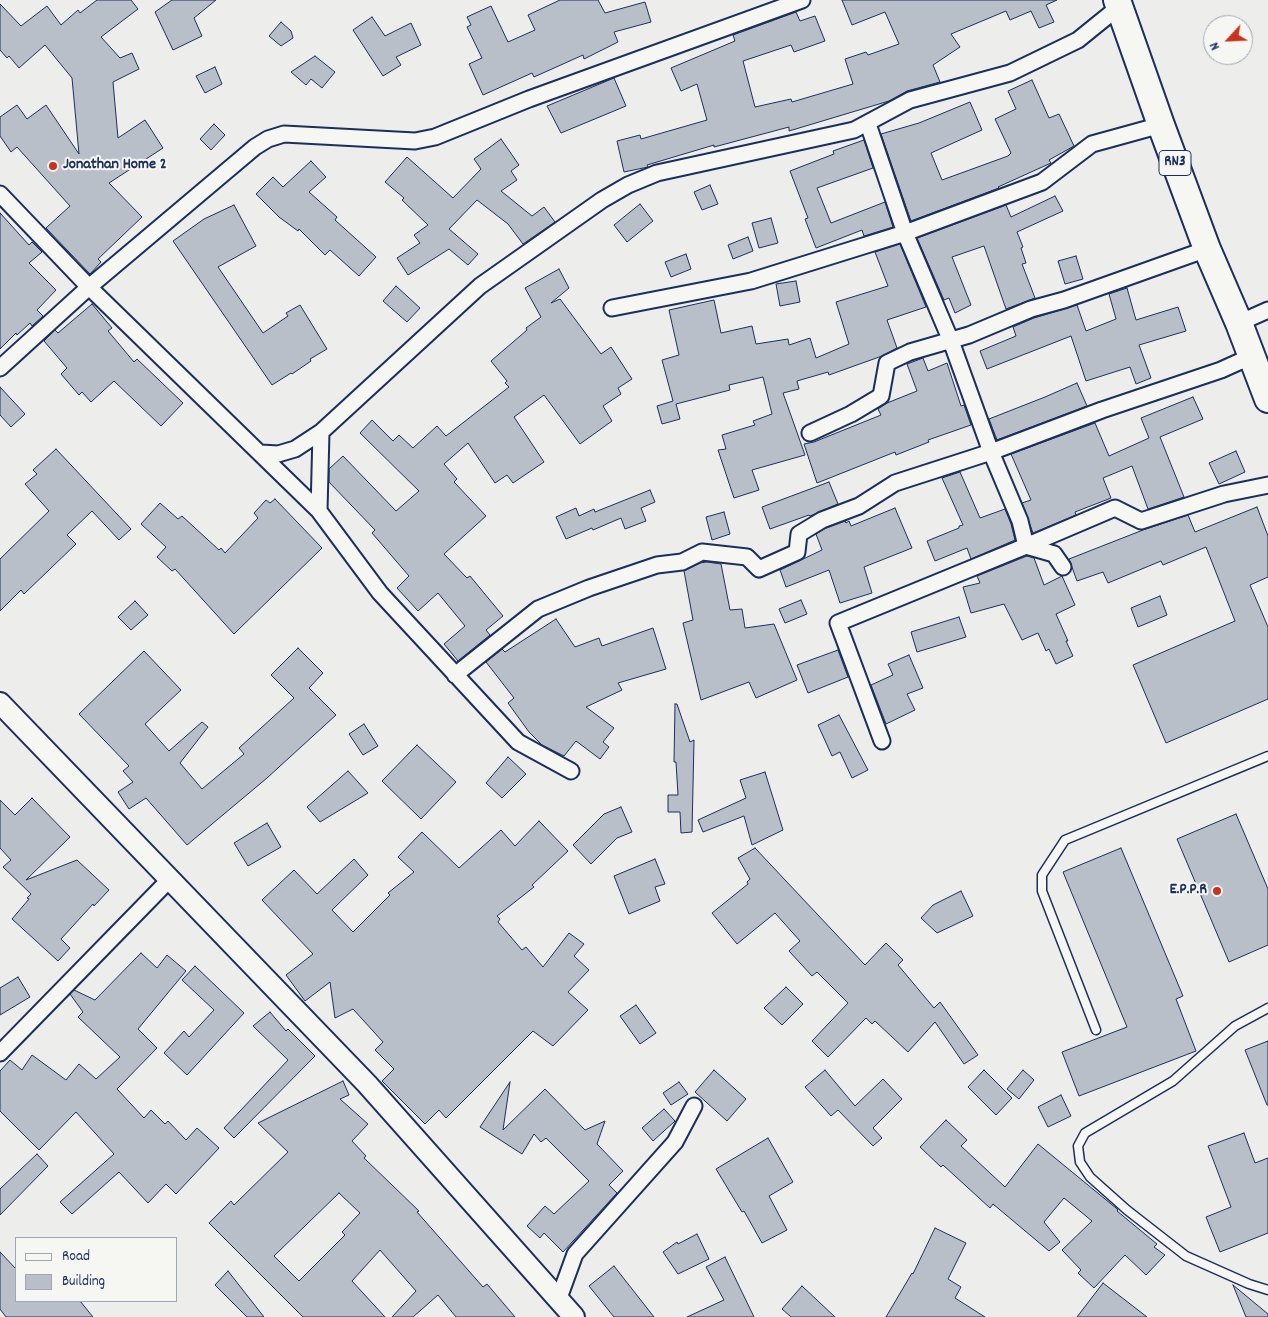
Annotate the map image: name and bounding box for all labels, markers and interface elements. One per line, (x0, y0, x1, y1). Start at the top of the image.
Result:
north arrow (1203, 15, 1253, 65)
text: N (1205, 39, 1226, 53)
road number: RN3 (1159, 150, 1191, 176)
place label: Jonathan Home 2 (63, 156, 167, 176)
marker: Jonathan Home 2 (47, 160, 59, 172)
place label: E.P.P.R (1169, 881, 1207, 901)
marker: E.P.P.R (1211, 885, 1223, 897)
legend (15, 1237, 178, 1302)
text: Road (62, 1246, 90, 1268)
text: Building (62, 1271, 105, 1293)

